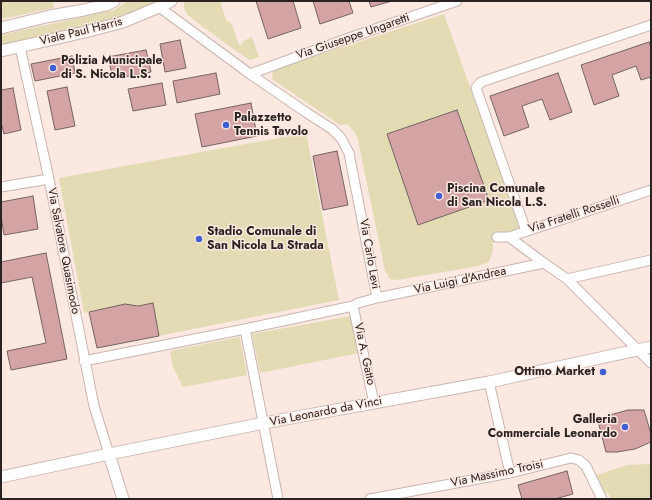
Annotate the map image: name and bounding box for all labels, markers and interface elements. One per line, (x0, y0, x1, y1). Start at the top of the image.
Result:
street label: Via Giuseppe Ungaretti (294, 11, 412, 63)
street label: Viale Paul Harris (38, 15, 124, 49)
place label: Polizia Municipale di S. Nicola L.S. (61, 54, 162, 82)
marker: Polizia Municipale di S. Nicola L.S. (48, 63, 58, 73)
place label: Palazzetto Tennis Tavolo (234, 111, 308, 139)
marker: Palazzetto Tennis Tavolo (221, 120, 231, 130)
place label: Piscina Comunale di San Nicola L.S. (447, 182, 547, 210)
street label: Via Salvatore Quasimodo (44, 187, 82, 315)
marker: Piscina Comunale di San Nicola L.S. (434, 191, 444, 201)
street label: Via Fratelli Rosselli (527, 193, 621, 237)
street label: Via Carlo Levi (356, 218, 382, 290)
place label: Stadio Comunale di San Nicola La Strada (207, 225, 324, 253)
marker: Stadio Comunale di San Nicola La Strada (194, 234, 204, 244)
street label: Via Luigi d'Andrea (413, 264, 507, 298)
street label: Via A. Gatto (350, 322, 378, 386)
place label: Ottimo Market (514, 365, 595, 379)
marker: Ottimo Market (598, 367, 608, 377)
street label: Via Leonardo da Vinci (269, 394, 383, 430)
place label: Galleria Commerciale Leonardo (488, 413, 617, 441)
marker: Galleria Commerciale Leonardo (620, 422, 630, 432)
street label: Via Massimo Troisi (449, 457, 545, 491)

